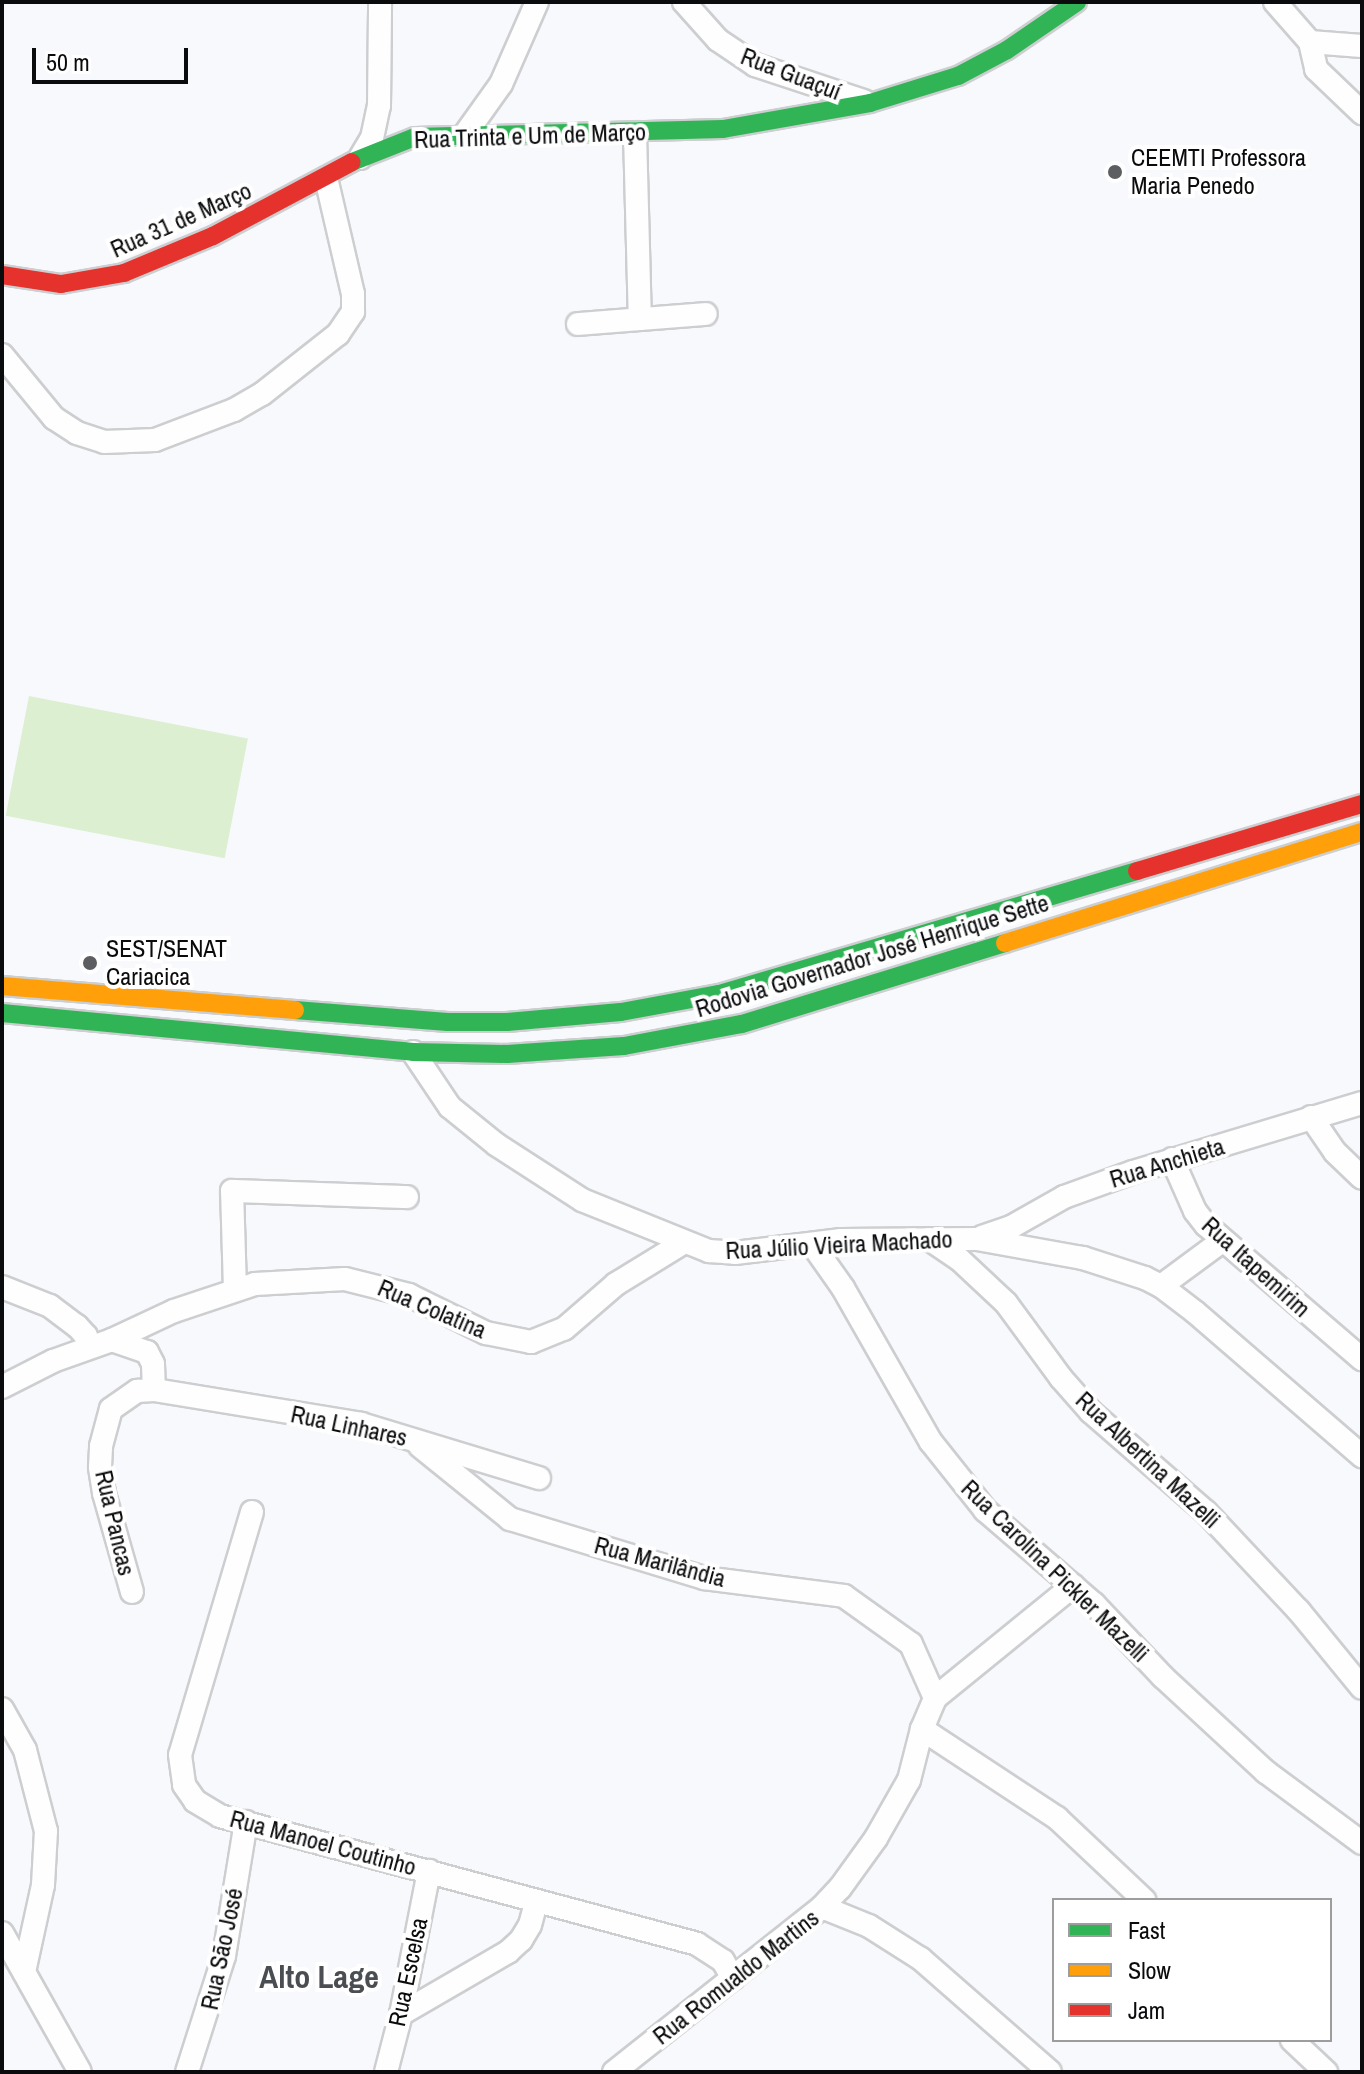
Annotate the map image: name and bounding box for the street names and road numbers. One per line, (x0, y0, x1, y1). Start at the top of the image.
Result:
street label: Rua Guaçuí (737, 42, 845, 106)
street label: Rua Trinta e Um de Março (413, 118, 647, 154)
street label: Rua 31 de Março (106, 176, 256, 264)
street label: Rodovia Governador José Henrique Sette (692, 888, 1052, 1024)
street label: Rua Anchieta (1106, 1132, 1228, 1194)
street label: Rua Itapemirim (1196, 1211, 1316, 1323)
street label: Rua Júlio Vieira Machado (725, 1225, 953, 1265)
street label: Rua Colatina (374, 1273, 490, 1345)
street label: Rua Albertina Mazelli (1069, 1385, 1227, 1535)
street label: Rua Linhares (288, 1400, 410, 1452)
street label: Rua Pancas (89, 1468, 141, 1578)
street label: Rua Carolina Pickler Mazelli (955, 1474, 1155, 1668)
street label: Rua Marilândia (591, 1531, 729, 1593)
street label: Rua Manoel Coutinho (227, 1804, 419, 1882)
street label: Rua São José (195, 1886, 249, 2012)
street label: Rua Romualdo Martins (647, 1903, 825, 2051)
street label: Rua Escelsa (382, 1915, 434, 2029)

